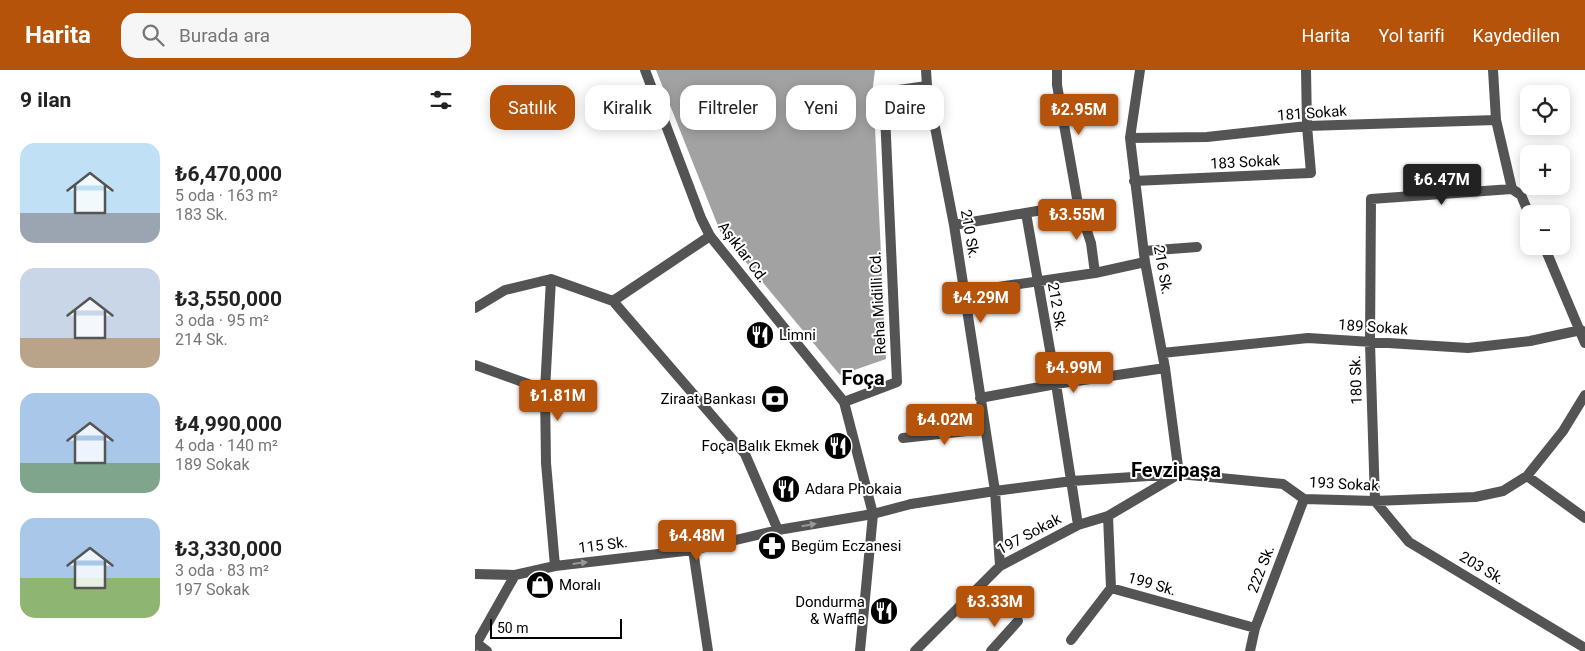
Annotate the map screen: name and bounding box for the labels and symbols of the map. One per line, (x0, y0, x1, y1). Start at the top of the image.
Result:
pin: ₺2.95M (1038, 93, 1120, 136)
street label: 181 Sokak (1277, 102, 1348, 124)
street label: 183 Sokak (1210, 151, 1281, 173)
pin: ₺6.47M (1401, 164, 1483, 206)
pin: ₺3.55M (1036, 198, 1118, 241)
street label: 210 Sk. (957, 208, 983, 260)
street label: Aşıklar Cd. (714, 218, 772, 286)
street label: 216 Sk. (1150, 244, 1176, 296)
street label: Reha Midilli Cd. (866, 251, 890, 355)
street label: 212 Sk. (1044, 281, 1070, 333)
pin: ₺4.29M (940, 282, 1022, 324)
street label: 189 Sokak (1338, 316, 1409, 338)
restaurant icon: Limni (745, 320, 775, 350)
place label: Limni (779, 326, 816, 344)
pin: ₺4.99M (1033, 352, 1115, 394)
street label: 180 Sk. (1346, 355, 1366, 405)
district label: Foça (841, 366, 885, 390)
pin: ₺1.81M (517, 380, 599, 422)
bank icon: Ziraat Bankası (760, 384, 790, 414)
place label: Ziraat Bankası (661, 390, 756, 408)
pin: ₺4.02M (904, 404, 986, 446)
restaurant icon: Foça Balık Ekmek (823, 431, 853, 461)
place label: Foça Balık Ekmek (702, 437, 819, 455)
district label: Fevzipaşa (1131, 458, 1221, 482)
street label: 193 Sokak (1309, 473, 1380, 495)
restaurant icon: Adara Phokaia (771, 474, 801, 504)
place label: Adara Phokaia (805, 480, 902, 498)
street label: 197 Sokak (994, 509, 1064, 558)
pin: ₺4.48M (656, 520, 738, 562)
one-way arrow (801, 520, 817, 528)
pharmacy icon: Begüm Eczanesi (757, 531, 787, 561)
street label: 115 Sk. (577, 533, 629, 557)
place label: Begüm Eczanesi (791, 537, 901, 555)
street label: 222 Sk. (1244, 543, 1278, 595)
street label: 203 Sk. (1456, 548, 1508, 588)
one-way arrow (572, 559, 588, 567)
street label: 199 Sk. (1126, 569, 1178, 599)
shop icon: Moralı (525, 570, 555, 600)
place label: Moralı (559, 576, 601, 594)
pin: ₺3.33M (954, 586, 1036, 628)
place label: Dondurma & Waffle (795, 593, 865, 628)
restaurant icon: Dondurma & Waffle (869, 596, 899, 626)
scale bar (490, 616, 623, 639)

